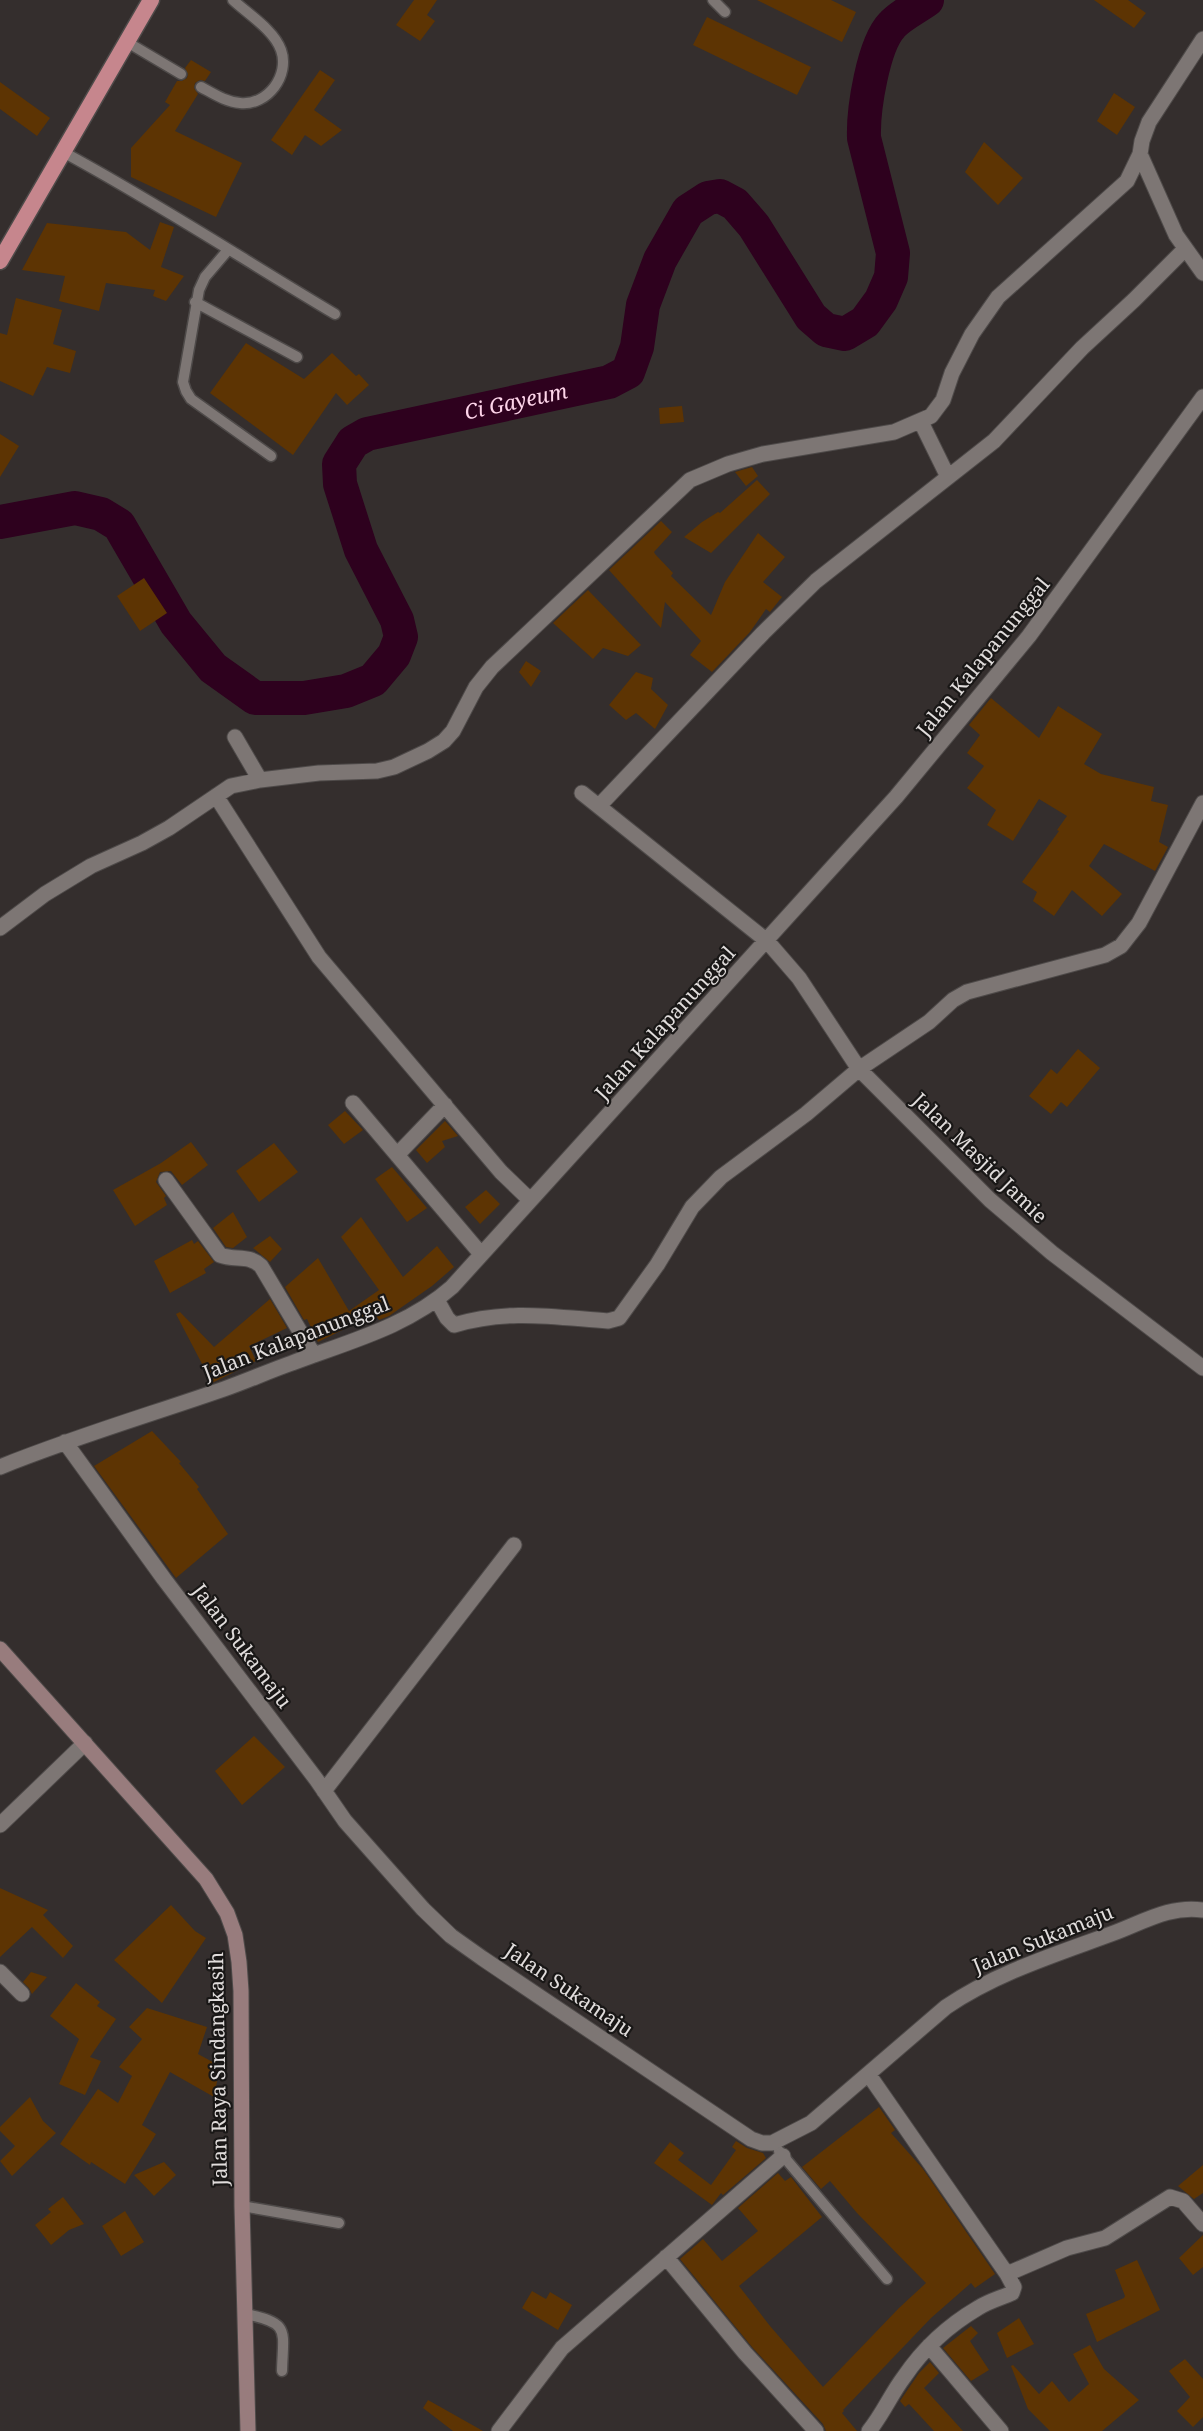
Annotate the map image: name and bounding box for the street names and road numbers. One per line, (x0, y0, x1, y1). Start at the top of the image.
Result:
street label: Jalan Kalapanunggal (909, 571, 1055, 743)
street label: Jalan Kalapanunggal (588, 940, 741, 1106)
street label: Jalan Masjid Jamie (906, 1086, 1053, 1229)
street label: Jalan Kalapanunggal (198, 1290, 393, 1386)
street label: Jalan Sukamaju (186, 1577, 298, 1714)
street label: Jalan Sukamaju (968, 1898, 1117, 1979)
street label: Jalan Sukamaju (499, 1936, 639, 2043)
street label: Jalan Raya Sindangkasih (202, 1951, 233, 2187)

